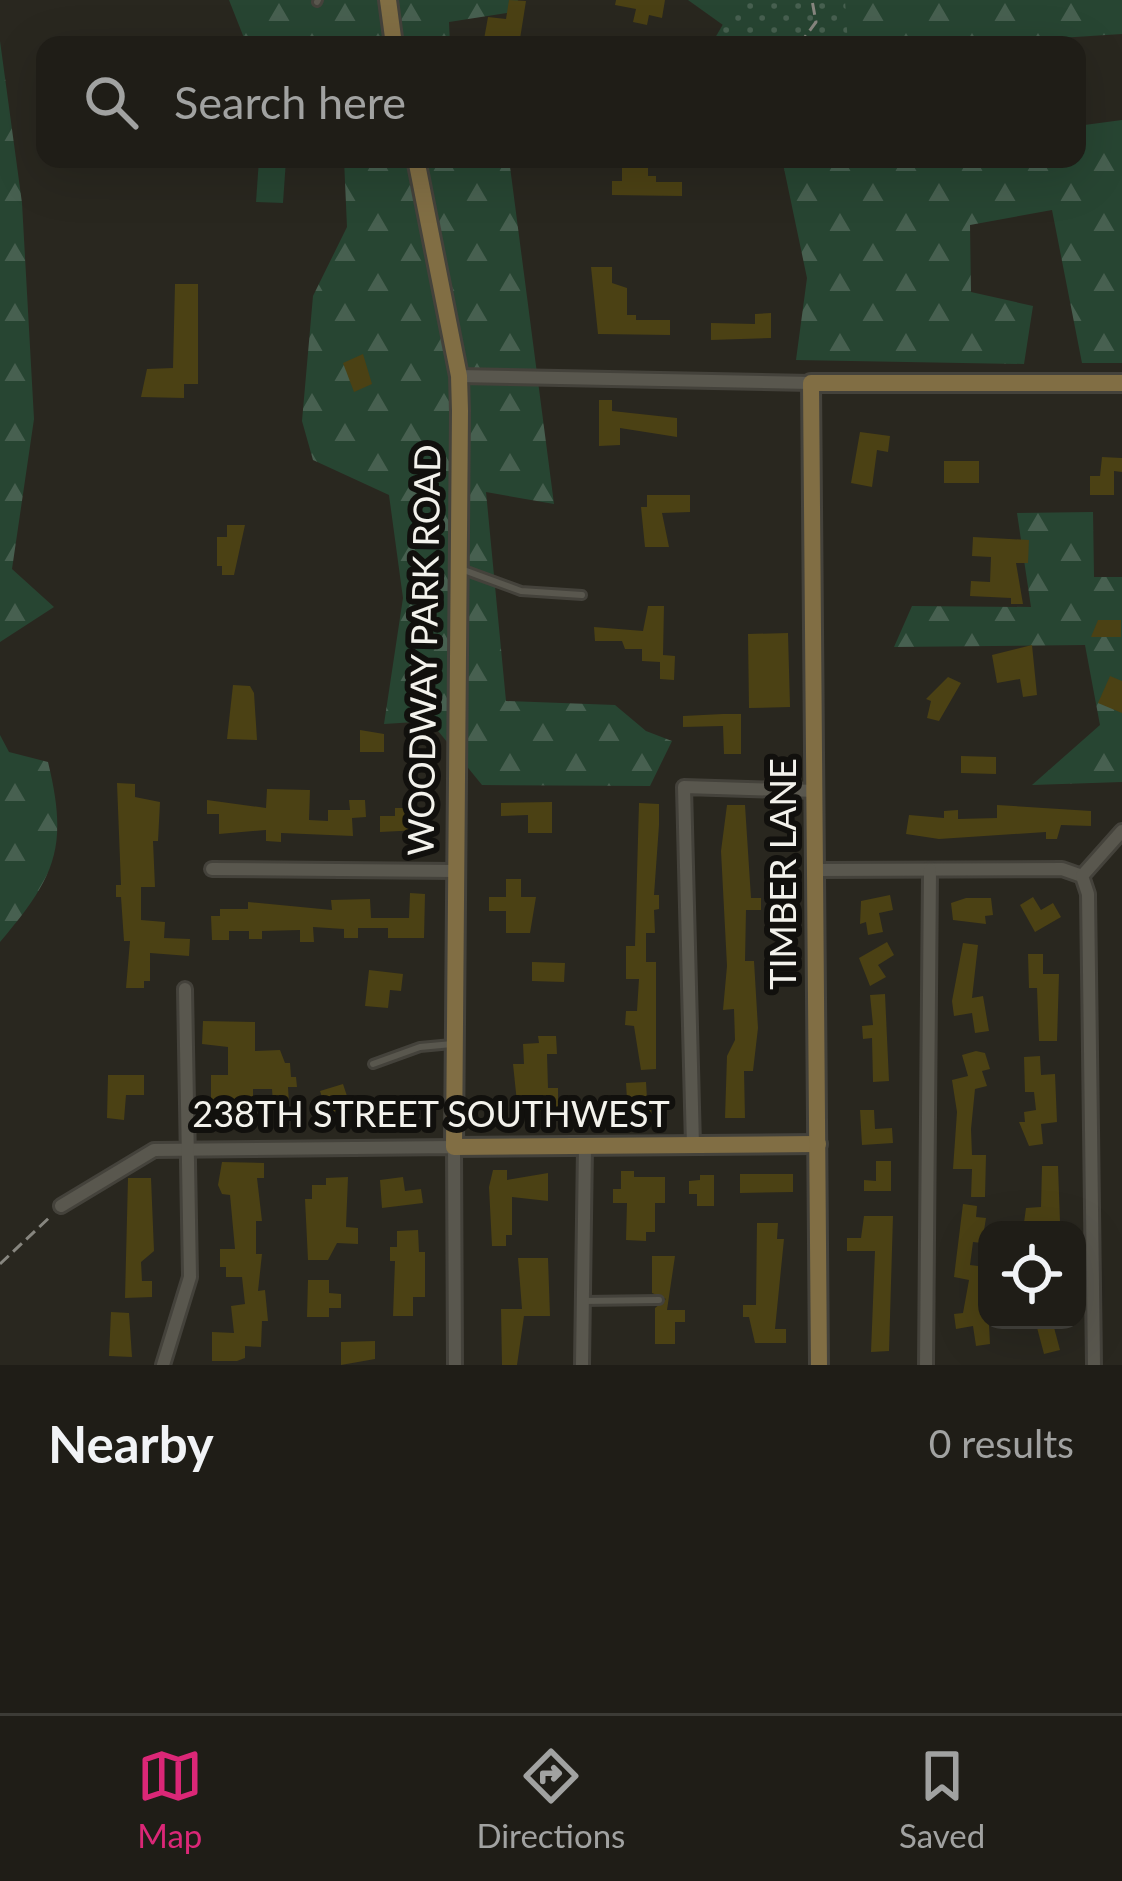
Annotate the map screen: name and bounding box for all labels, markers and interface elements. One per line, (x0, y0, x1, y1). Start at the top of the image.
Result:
search box (36, 36, 1086, 168)
icon: search (78, 69, 144, 135)
text: Search here (174, 75, 406, 129)
street label: WOODWAY PARK ROAD (397, 444, 449, 856)
street label: TIMBER LANE (760, 758, 804, 990)
street label: 238TH STREET SOUTHWEST (192, 1091, 670, 1135)
map controls (978, 1221, 1086, 1329)
button: locate (978, 1221, 1086, 1329)
text: Nearby (48, 1413, 214, 1474)
text: 0 results (929, 1420, 1074, 1466)
tab: Map (137, 1743, 203, 1855)
tab: Directions (476, 1743, 625, 1855)
tab: Saved (899, 1743, 985, 1855)

